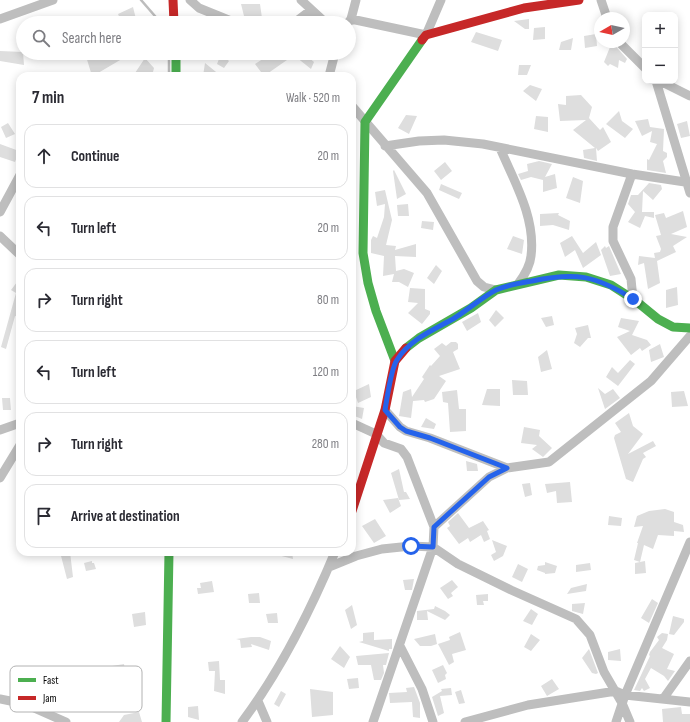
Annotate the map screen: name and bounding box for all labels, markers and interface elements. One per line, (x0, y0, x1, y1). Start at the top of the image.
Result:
north arrow (594, 12, 630, 48)
map controls (642, 12, 678, 84)
button: + (642, 12, 678, 48)
search box (16, 16, 356, 60)
icon: search (30, 27, 52, 49)
text: Search here (62, 29, 122, 48)
button: − (642, 48, 678, 84)
text: 7 min (32, 88, 64, 108)
text: Walk · 520 m (286, 90, 340, 106)
icon: ahead (33, 145, 55, 167)
text: Continue (71, 147, 120, 166)
text: 20 m (317, 148, 339, 164)
icon: left (33, 217, 55, 239)
text: Turn left (71, 219, 116, 238)
text: 20 m (317, 220, 339, 236)
icon: right (33, 289, 55, 311)
route end (624, 290, 642, 308)
text: Turn right (71, 291, 123, 310)
text: 80 m (317, 292, 339, 308)
icon: left (33, 361, 55, 383)
text: Turn left (71, 363, 116, 382)
text: 120 m (313, 364, 339, 380)
icon: right (33, 433, 55, 455)
text: Turn right (71, 435, 123, 454)
text: 280 m (312, 436, 339, 452)
icon: arrive (33, 505, 55, 527)
text: Arrive at destination (71, 507, 180, 526)
route start (402, 537, 420, 555)
legend (10, 666, 142, 712)
text: Fast (43, 674, 59, 687)
text: Jam (42, 692, 57, 705)

